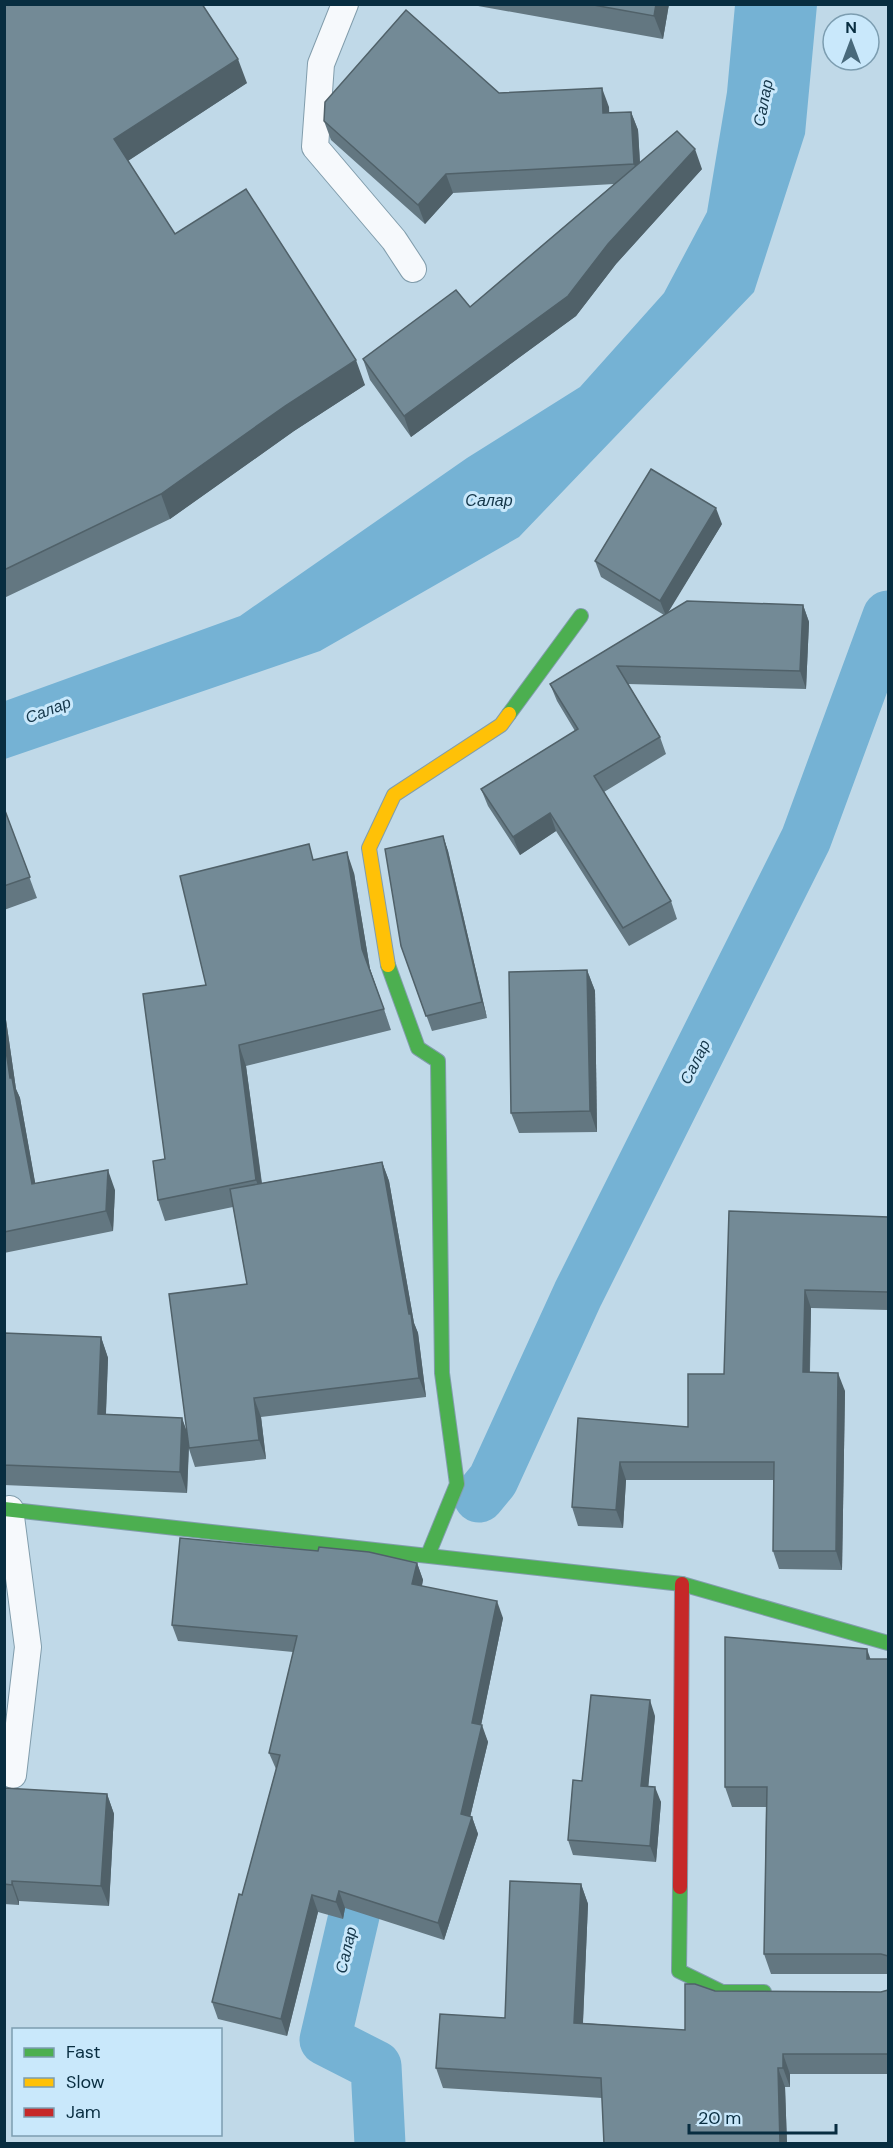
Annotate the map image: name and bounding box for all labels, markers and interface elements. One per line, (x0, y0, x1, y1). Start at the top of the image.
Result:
north arrow (821, 12, 881, 72)
text: N (845, 17, 857, 38)
water label: Салар (748, 78, 778, 128)
water label: Салар (465, 490, 513, 511)
water label: Салар (22, 692, 74, 728)
water label: Салар (675, 1036, 715, 1088)
water label: Салар (330, 1925, 362, 1975)
legend (12, 2028, 222, 2136)
text: Fast (66, 2040, 101, 2064)
text: Slow (66, 2070, 105, 2094)
scale bar (689, 2097, 836, 2135)
text: Jam (66, 2100, 101, 2124)
text: 20 m (698, 2106, 741, 2130)

